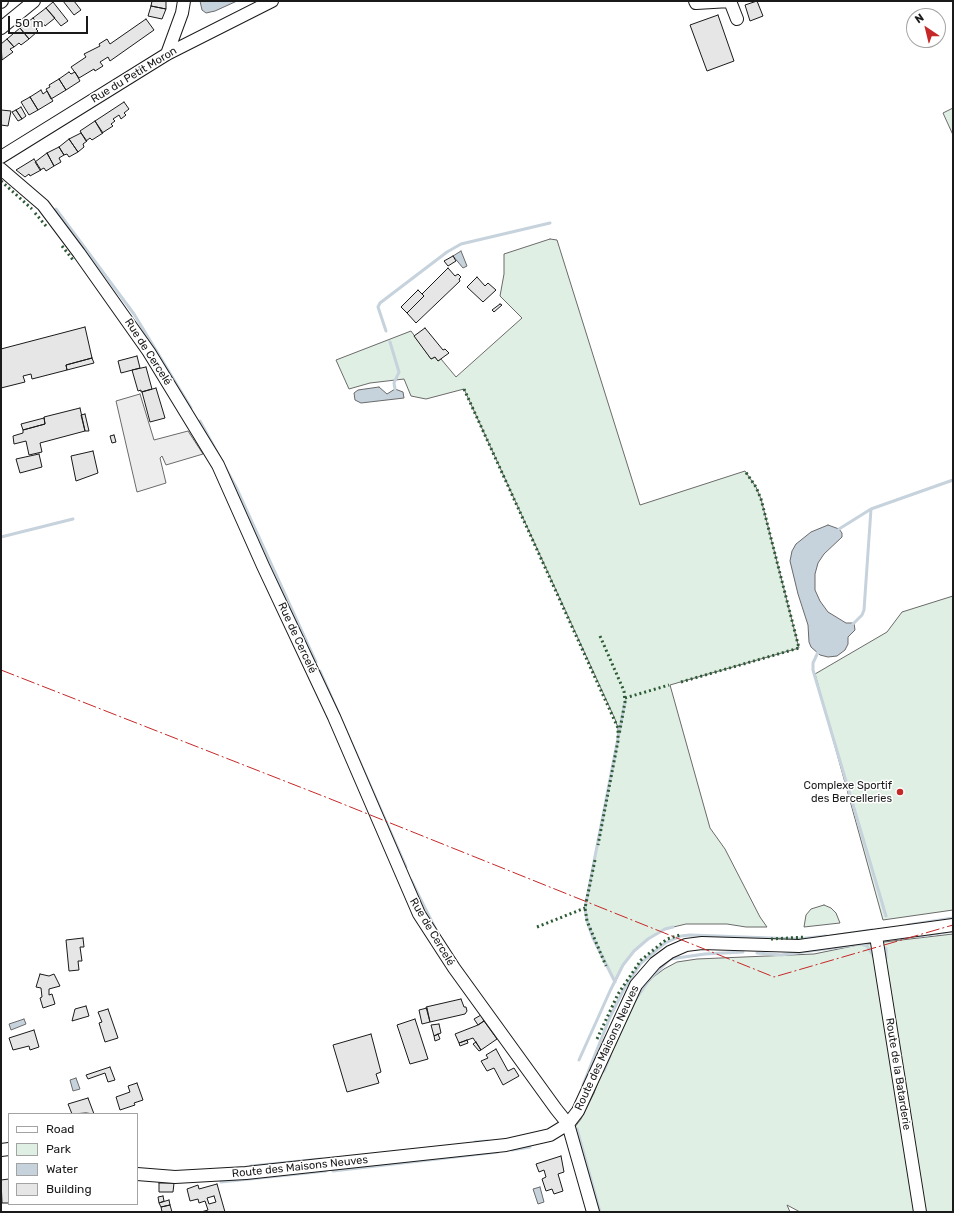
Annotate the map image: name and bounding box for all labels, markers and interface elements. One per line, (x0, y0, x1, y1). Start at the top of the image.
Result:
scale bar (10, 8, 90, 34)
north arrow (906, 8, 946, 48)
text: N (912, 11, 926, 26)
text: 50 m (15, 16, 43, 30)
street label: Rue du Petit Moron (89, 44, 179, 106)
street label: Rue de Cercelé (122, 316, 174, 388)
street label: Rue de Cercelé (275, 600, 319, 676)
place label: Complexe Sportif des Bercelleries (804, 779, 892, 805)
marker: Complexe Sportif des Bercelleries (895, 787, 905, 797)
street label: Rue de Cercelé (407, 896, 457, 968)
street label: Route des Maisons Neuves (572, 983, 642, 1113)
street label: Route de la Batarderie (883, 1017, 913, 1131)
legend (8, 1113, 138, 1205)
text: Road (46, 1122, 74, 1136)
text: Park (46, 1142, 71, 1156)
street label: Route des Maisons Neuves (231, 1153, 369, 1181)
text: Water (46, 1162, 78, 1176)
text: Building (46, 1182, 92, 1196)

